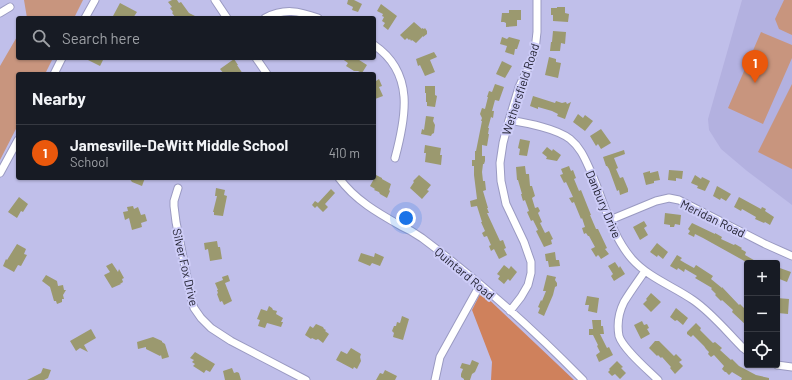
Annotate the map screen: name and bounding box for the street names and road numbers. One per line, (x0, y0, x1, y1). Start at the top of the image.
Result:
street label: Wethersfield Road (499, 41, 541, 137)
street label: Danbury Drive (583, 168, 625, 240)
street label: Meridan Road (678, 196, 748, 240)
street label: Silver Fox Drive (170, 227, 202, 307)
street label: Quintard Road (432, 244, 498, 302)

